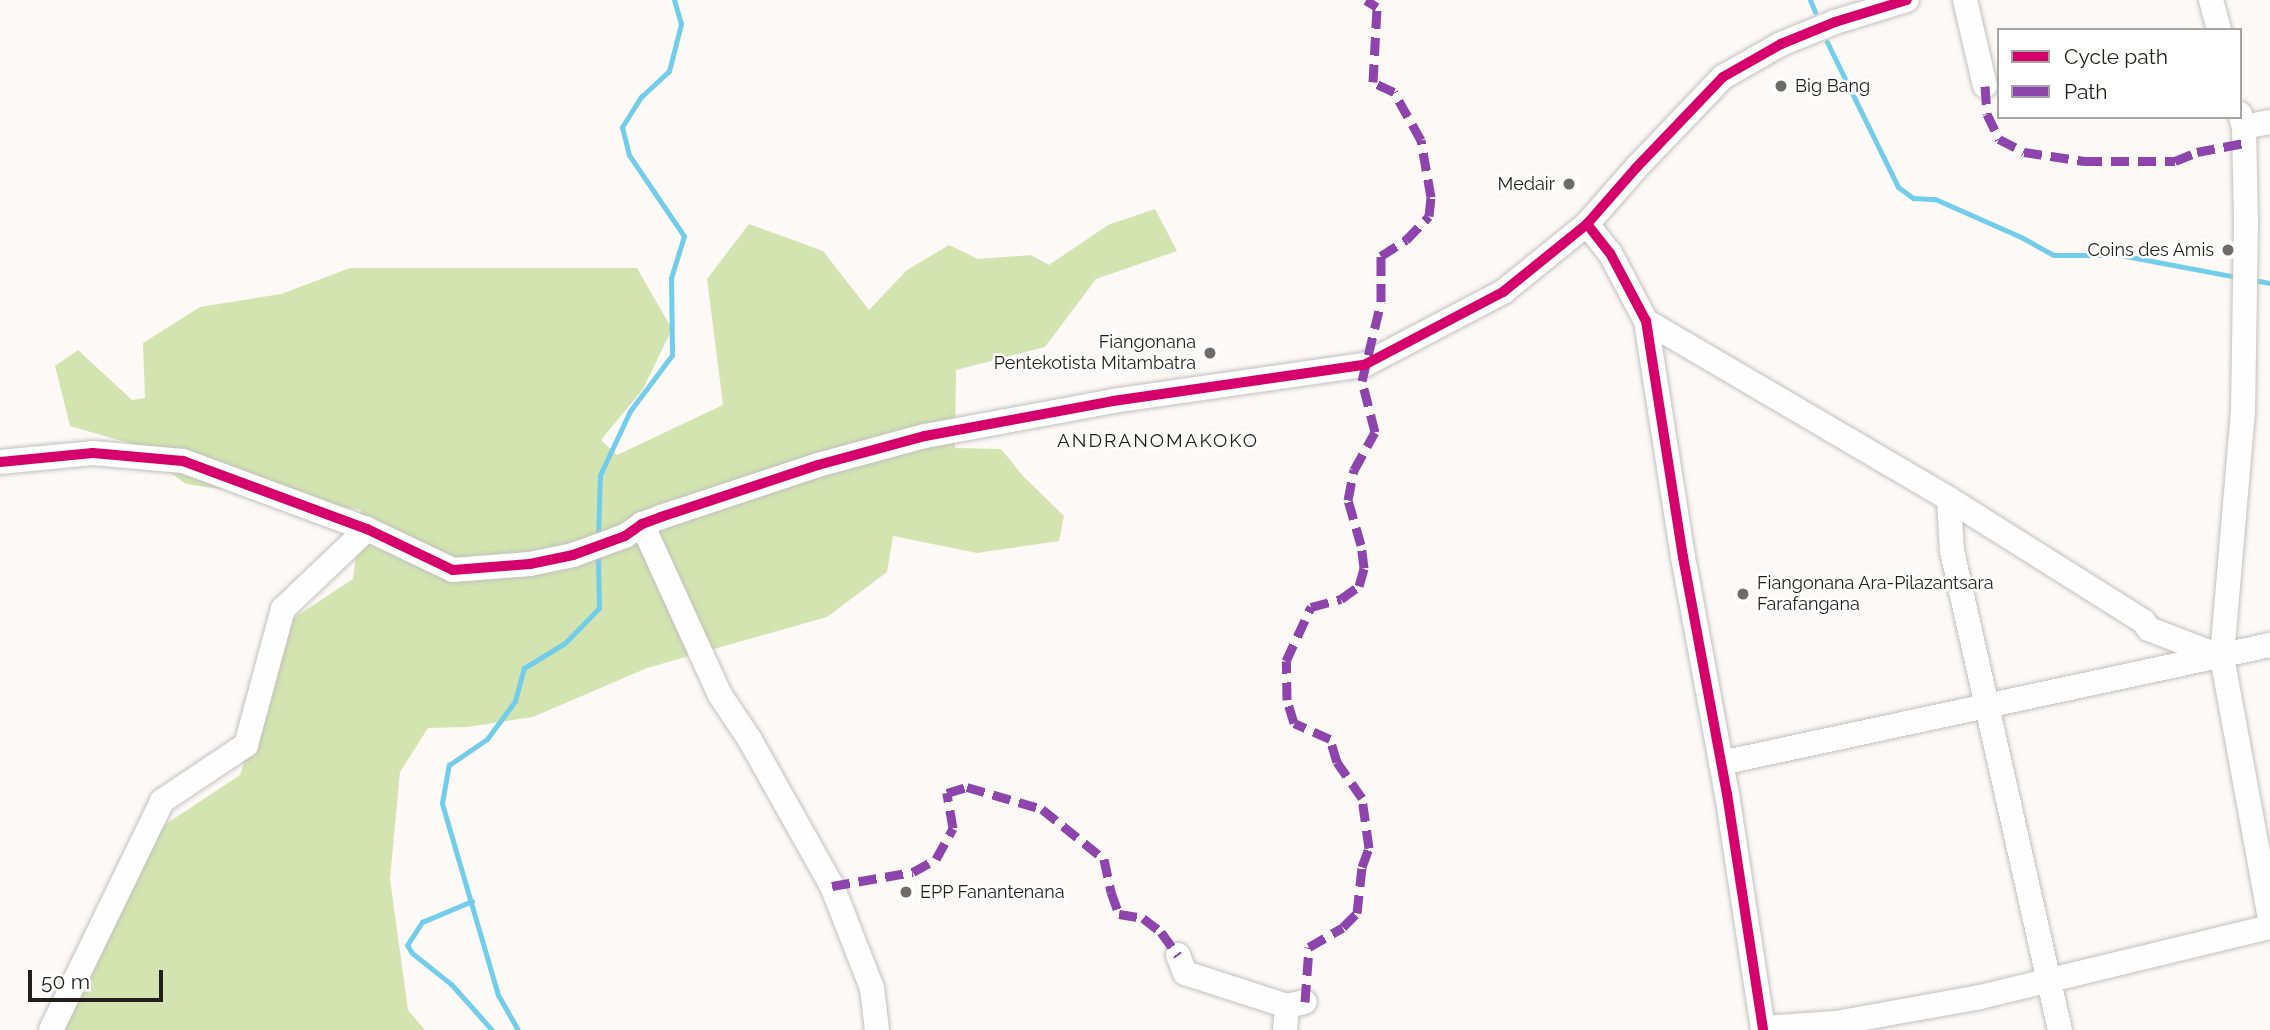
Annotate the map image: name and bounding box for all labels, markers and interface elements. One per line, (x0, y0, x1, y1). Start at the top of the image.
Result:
legend (1997, 28, 2242, 119)
text: Cycle path (2064, 44, 2168, 69)
place label: Big Bang (1795, 75, 1870, 97)
marker: Big Bang (1773, 78, 1789, 94)
text: Path (2064, 79, 2108, 104)
place label: Medair (1498, 173, 1555, 195)
marker: Medair (1561, 176, 1577, 192)
place label: Coins des Amis (2087, 239, 2214, 261)
marker: Coins des Amis (2220, 242, 2236, 258)
place label: Fiangonana Pentekotista Mitambatra (994, 332, 1196, 374)
marker: Fiangonana Pentekotista Mitambatra (1202, 345, 1218, 361)
district label: ANDRANOMAKOKO (1059, 430, 1257, 452)
place label: Fiangonana Ara-Pilazantsara Farafangana (1757, 573, 1994, 616)
marker: Fiangonana Ara-Pilazantsara Farafangana (1735, 586, 1751, 602)
place label: EPP Fanantenana (920, 881, 1065, 903)
marker: EPP Fanantenana (898, 884, 914, 900)
scale bar (32, 956, 166, 1000)
text: 50 m (41, 969, 90, 994)

